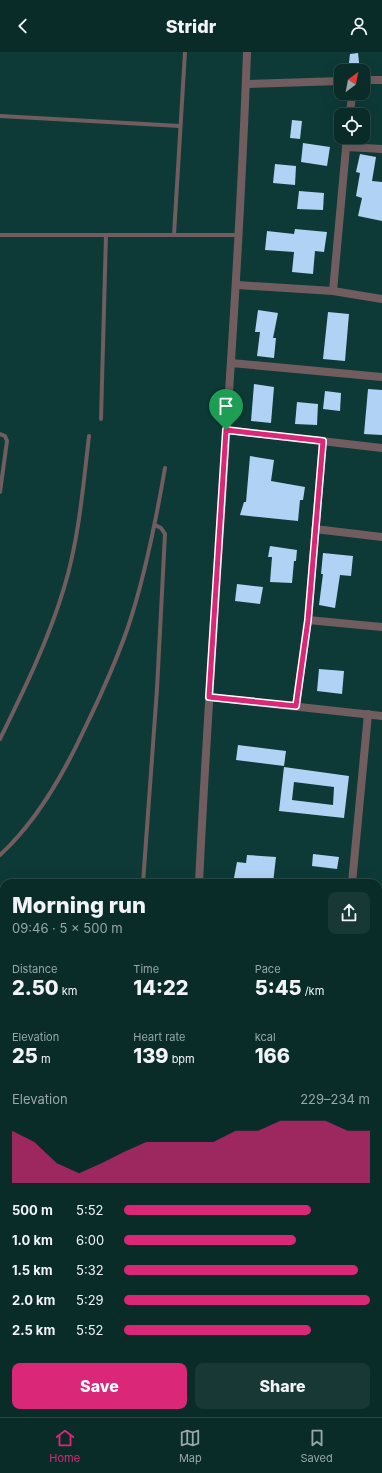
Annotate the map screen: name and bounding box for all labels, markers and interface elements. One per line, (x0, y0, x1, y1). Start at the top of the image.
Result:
icon: back (12, 15, 34, 37)
icon: person (348, 15, 370, 37)
text: Stridr (166, 16, 216, 37)
north arrow (334, 64, 370, 100)
map controls (334, 64, 370, 144)
button: locate (334, 108, 370, 144)
pin (209, 389, 243, 430)
icon: arrive (215, 395, 237, 417)
text: Morning run (12, 892, 146, 918)
button: share (328, 892, 370, 934)
text: 09:46 · 5 × 500 m (12, 920, 123, 936)
text: Distance (12, 962, 57, 976)
text: Time (133, 962, 159, 976)
text: Pace (255, 962, 281, 976)
text: 2.50 (12, 976, 59, 1000)
text: 14:22 (133, 976, 188, 1000)
text: 5:45 (255, 976, 302, 1000)
text: km (59, 984, 77, 998)
text: /km (302, 984, 324, 998)
text: Elevation (12, 1030, 59, 1044)
text: Heart rate (133, 1030, 185, 1044)
text: kcal (255, 1030, 276, 1044)
text: 25 (12, 1044, 38, 1068)
text: 139 (133, 1044, 169, 1068)
text: 166 (255, 1044, 290, 1068)
text: m (38, 1052, 51, 1066)
text: bpm (169, 1052, 195, 1066)
text: Elevation (12, 1091, 68, 1107)
text: 229–234 m (300, 1091, 370, 1107)
text: 500 m (12, 1202, 53, 1218)
text: 5:52 (76, 1202, 103, 1218)
text: 1.0 km (12, 1232, 53, 1248)
text: 6:00 (76, 1232, 104, 1248)
text: 1.5 km (12, 1262, 53, 1278)
text: 5:32 (76, 1262, 104, 1278)
text: 2.0 km (12, 1292, 55, 1308)
text: 5:29 (76, 1292, 104, 1308)
text: 2.5 km (12, 1322, 55, 1338)
text: 5:52 (76, 1322, 103, 1338)
button: Save (12, 1363, 187, 1409)
button: Share (195, 1363, 370, 1409)
tab: Home (49, 1427, 80, 1465)
tab: Map (179, 1427, 202, 1465)
tab: Saved (300, 1427, 333, 1465)

